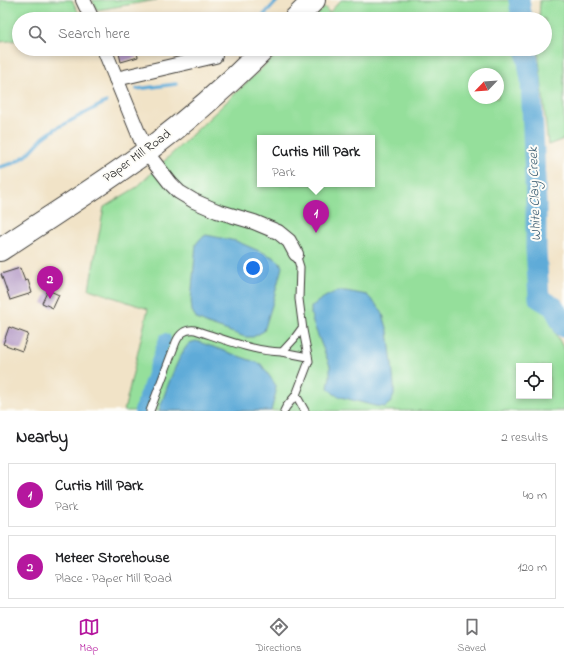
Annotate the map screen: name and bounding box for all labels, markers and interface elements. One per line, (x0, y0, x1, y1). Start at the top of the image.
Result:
search box (12, 12, 552, 56)
icon: search (26, 23, 48, 45)
text: Search here (58, 23, 130, 45)
north arrow (468, 68, 504, 104)
street label: Paper Mill Road (99, 124, 176, 187)
popup (257, 135, 375, 187)
text: Curtis Mill Park (272, 141, 360, 163)
water label: White Clay Creek (523, 146, 547, 241)
text: Park (272, 163, 295, 182)
pin: 1 (303, 200, 329, 233)
your location (243, 258, 263, 278)
pin: 2 (37, 266, 63, 299)
map controls (516, 363, 552, 399)
button: locate (516, 363, 552, 399)
text: Nearby (16, 425, 68, 450)
text: 2 results (501, 428, 548, 447)
text: Curtis Mill Park (55, 475, 143, 497)
text: 1 (28, 486, 32, 505)
text: 40 m (523, 486, 547, 505)
text: Park (55, 497, 79, 516)
text: Meteer Storehouse (55, 547, 169, 569)
text: 2 (27, 558, 33, 577)
text: 120 m (517, 558, 547, 577)
text: Place · Paper Mill Road (55, 569, 172, 588)
tab: Map (78, 616, 100, 656)
tab: Directions (256, 616, 301, 656)
tab: Saved (457, 616, 486, 656)

